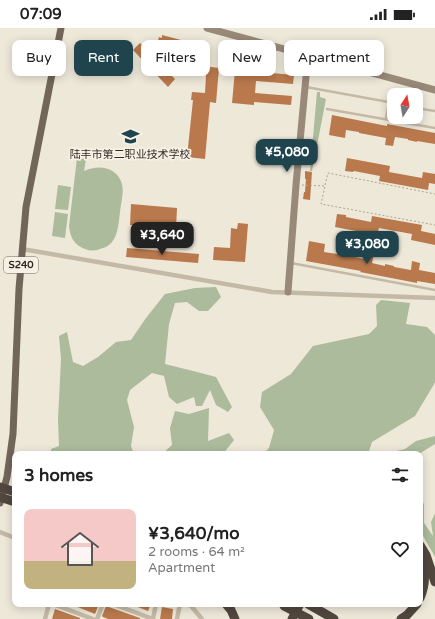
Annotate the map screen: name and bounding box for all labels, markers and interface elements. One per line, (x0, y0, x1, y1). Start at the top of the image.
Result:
text: 07:09 (20, 5, 62, 23)
chip: Buy (12, 40, 66, 76)
chip: Rent (74, 40, 133, 76)
chip: Filters (141, 40, 210, 76)
chip: New (218, 40, 276, 76)
chip: Apartment (284, 40, 384, 76)
north arrow (387, 88, 423, 124)
map controls (387, 88, 423, 124)
school or university icon: 陆丰市第二职业技术学校 (120, 126, 140, 146)
pin: ¥5,080 (254, 139, 320, 173)
text: ¥5,080 (265, 144, 309, 160)
place label: 陆丰市第二职业技术学校 (70, 148, 191, 161)
pin: ¥3,640 (129, 222, 195, 256)
text: ¥3,640 (140, 227, 184, 243)
pin: ¥3,080 (334, 231, 400, 265)
text: ¥3,080 (345, 236, 389, 252)
road number: S240 (4, 257, 38, 273)
icon: filters (389, 464, 411, 486)
text: 3 homes (24, 465, 93, 486)
text: ¥3,640/mo (148, 523, 240, 544)
icon: home (56, 525, 104, 573)
icon: heart (389, 538, 411, 560)
text: 2 rooms · 64 m² (148, 544, 245, 560)
text: Apartment (148, 560, 215, 576)

